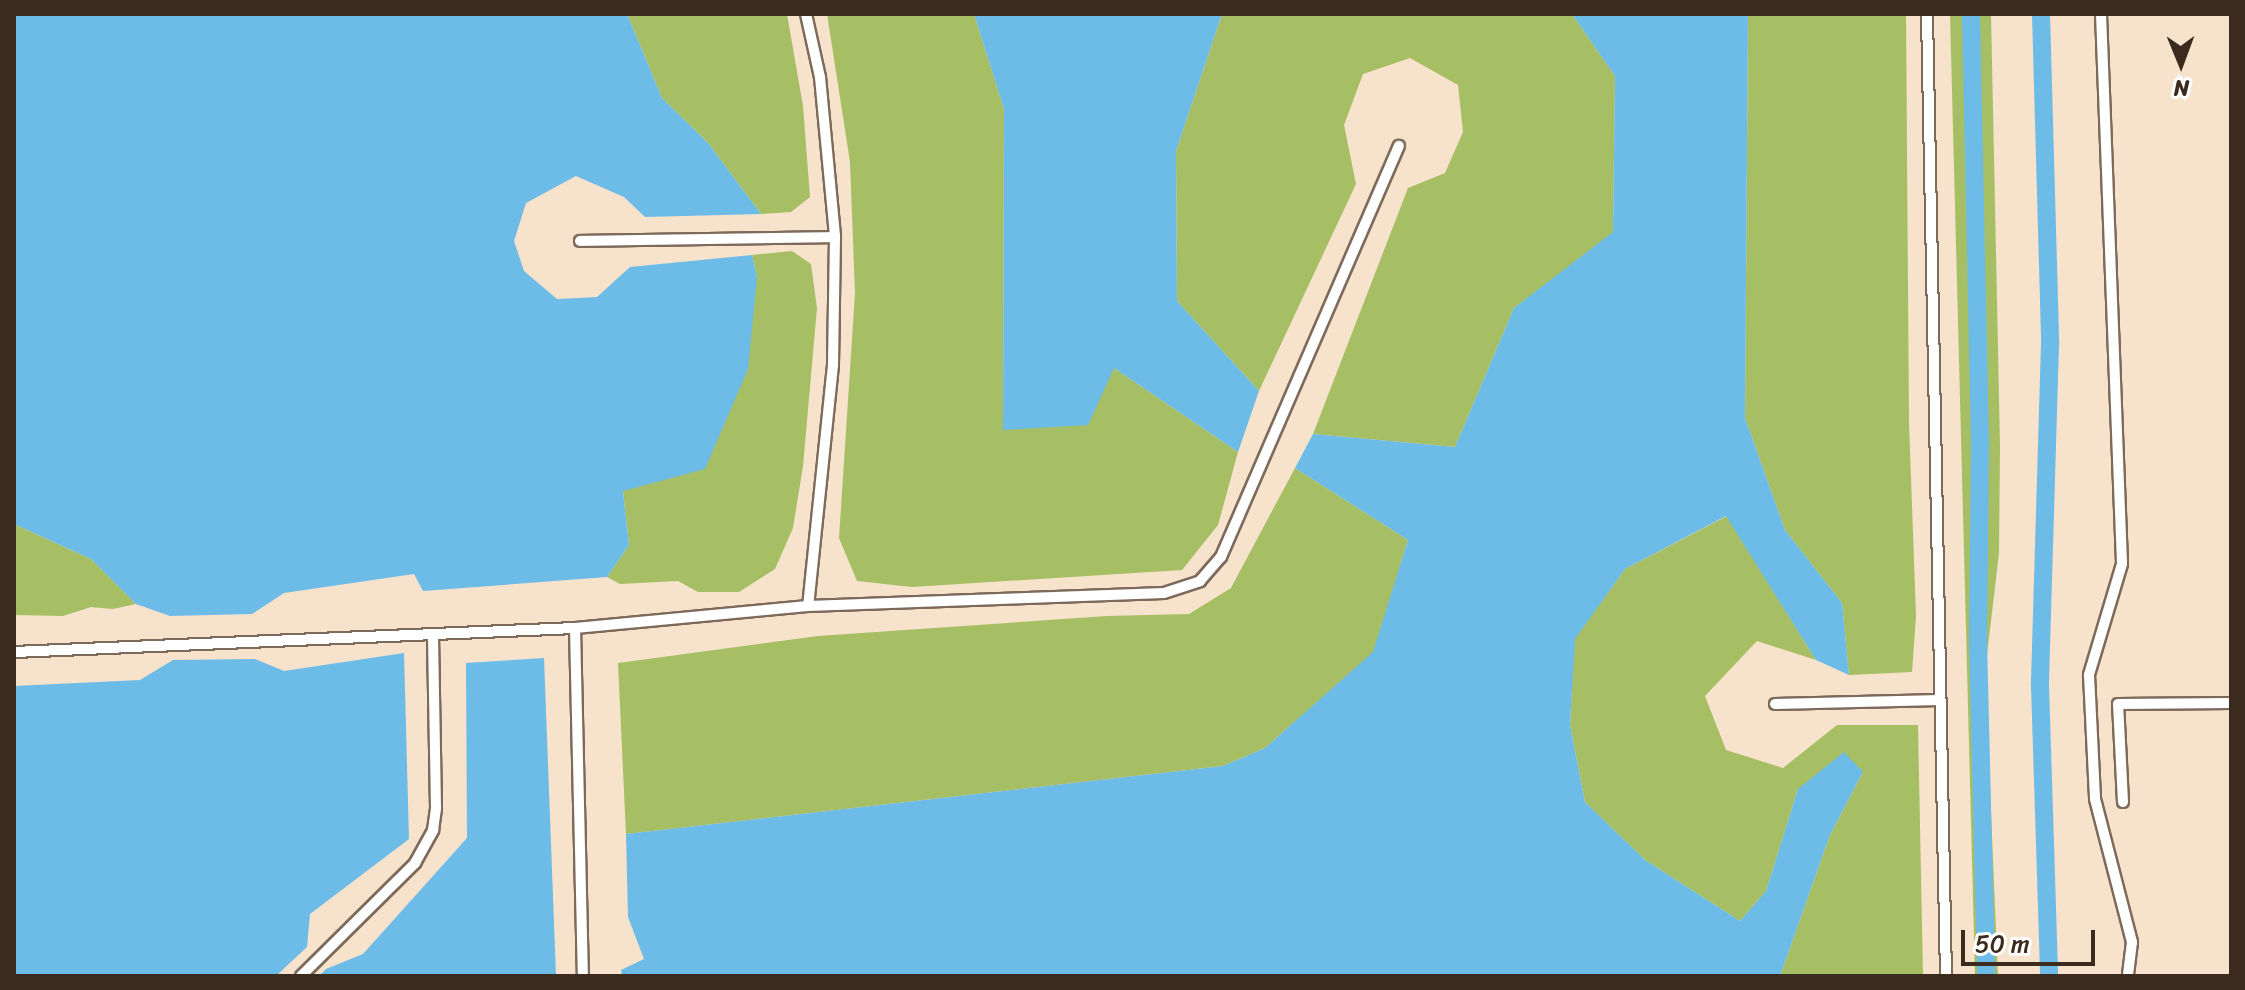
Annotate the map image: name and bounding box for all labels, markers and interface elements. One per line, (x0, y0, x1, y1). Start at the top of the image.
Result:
north arrow (2141, 24, 2221, 104)
text: N (2173, 69, 2189, 108)
scale bar (1965, 914, 2099, 964)
text: 50 m (1975, 923, 2030, 965)

